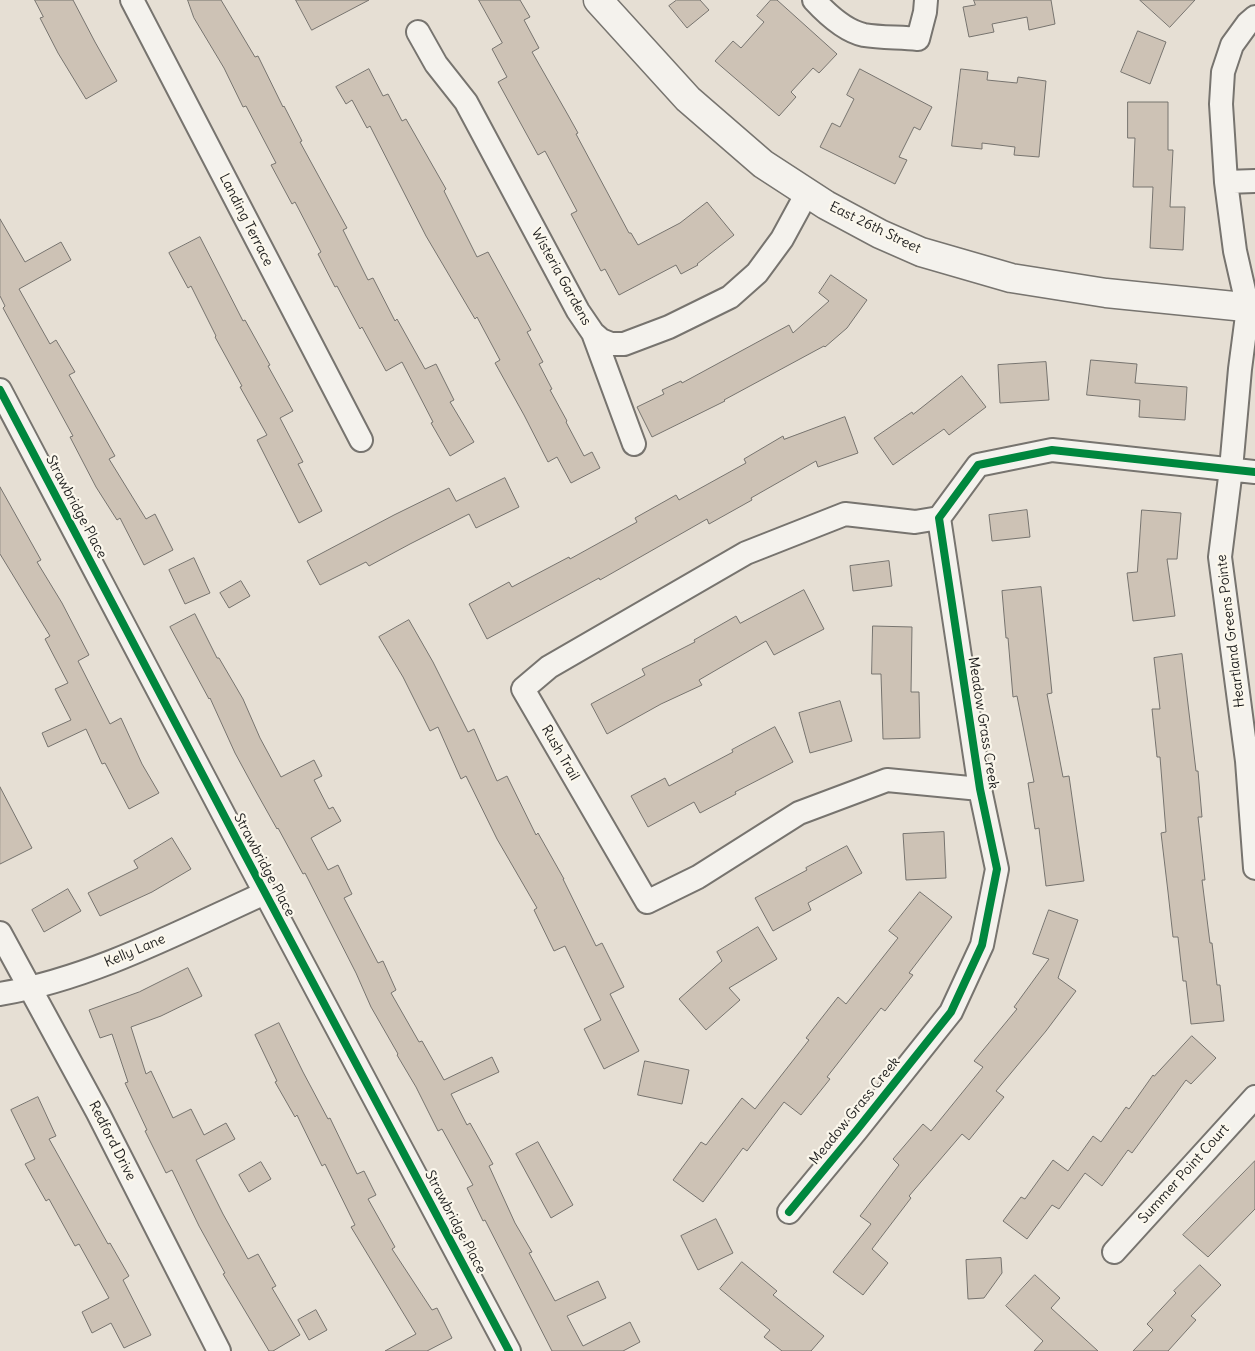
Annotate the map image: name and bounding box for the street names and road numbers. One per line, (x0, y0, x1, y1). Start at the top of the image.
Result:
street label: Landing Terrace (215, 171, 277, 269)
street label: East 26th Street (827, 199, 923, 257)
street label: Wisteria Gardens (527, 226, 595, 328)
street label: Strawbridge Place (42, 453, 110, 561)
street label: Heartland Greens Pointe (1213, 553, 1249, 709)
street label: Meadow Grass Creek (964, 656, 1002, 790)
street label: Rush Trail (537, 722, 583, 784)
street label: Strawbridge Place (230, 811, 298, 919)
street label: Kelly Lane (102, 931, 168, 971)
street label: Meadow Grass Creek (806, 1054, 904, 1168)
street label: Redford Drive (85, 1098, 139, 1184)
street label: Summer Point Court (1135, 1121, 1233, 1227)
street label: Strawbridge Place (421, 1168, 489, 1276)

